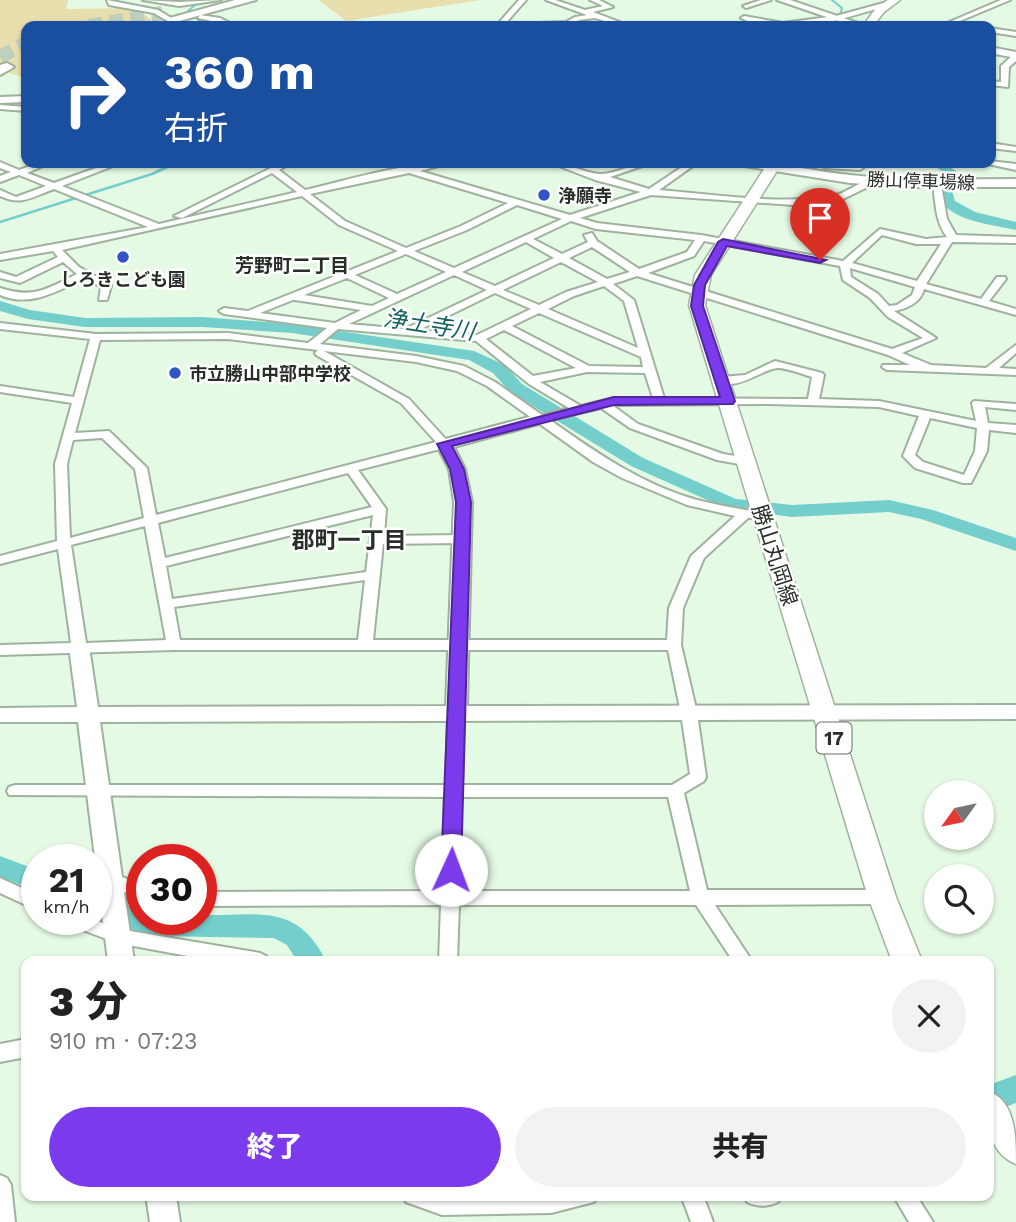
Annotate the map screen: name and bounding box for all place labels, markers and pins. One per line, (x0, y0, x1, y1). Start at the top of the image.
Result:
place label: 浄願寺 (558, 185, 612, 206)
marker: 浄願寺 (536, 187, 552, 203)
pin (790, 188, 850, 260)
marker: しろきこども園 (115, 249, 131, 265)
place label: しろきこども園 (60, 269, 186, 290)
place label: 市立勝山中部中学校 (189, 363, 351, 384)
marker: 市立勝山中部中学校 (167, 365, 183, 381)

